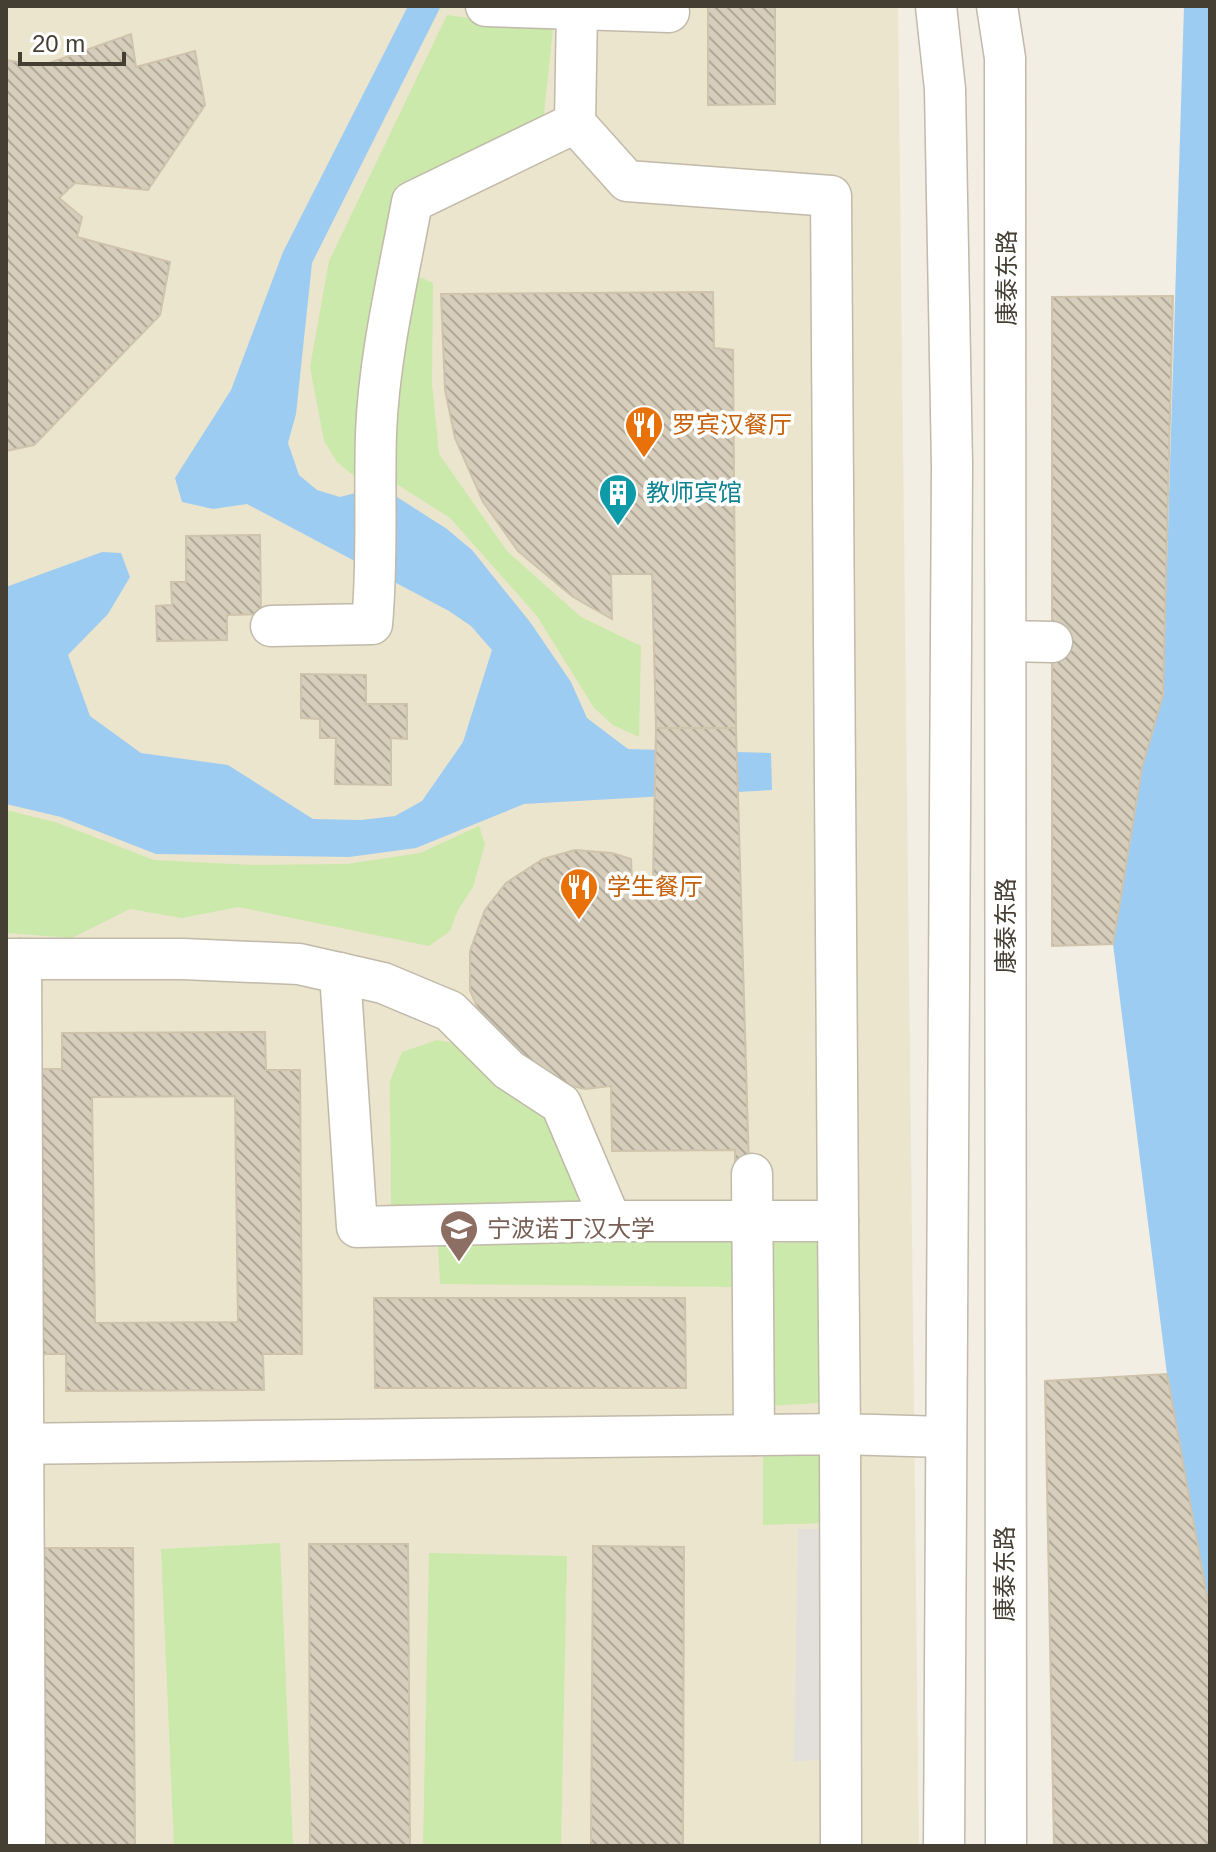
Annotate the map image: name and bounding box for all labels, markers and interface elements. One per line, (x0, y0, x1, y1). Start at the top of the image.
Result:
scale bar (20, 16, 124, 66)
text: 20 m (32, 30, 85, 57)
street label: 康泰东路 (993, 230, 1020, 326)
restaurant icon: 罗宾汉餐厅 (623, 404, 665, 459)
place label: 罗宾汉餐厅 (672, 411, 792, 438)
building icon: 教师宾馆 (597, 472, 639, 527)
place label: 教师宾馆 (646, 479, 742, 506)
restaurant icon: 学生餐厅 (558, 866, 600, 921)
place label: 学生餐厅 (607, 873, 703, 900)
street label: 康泰东路 (992, 878, 1019, 974)
school or university icon: 宁波诺丁汉大学 (438, 1208, 480, 1263)
place label: 宁波诺丁汉大学 (487, 1215, 655, 1242)
street label: 康泰东路 (991, 1526, 1018, 1622)

